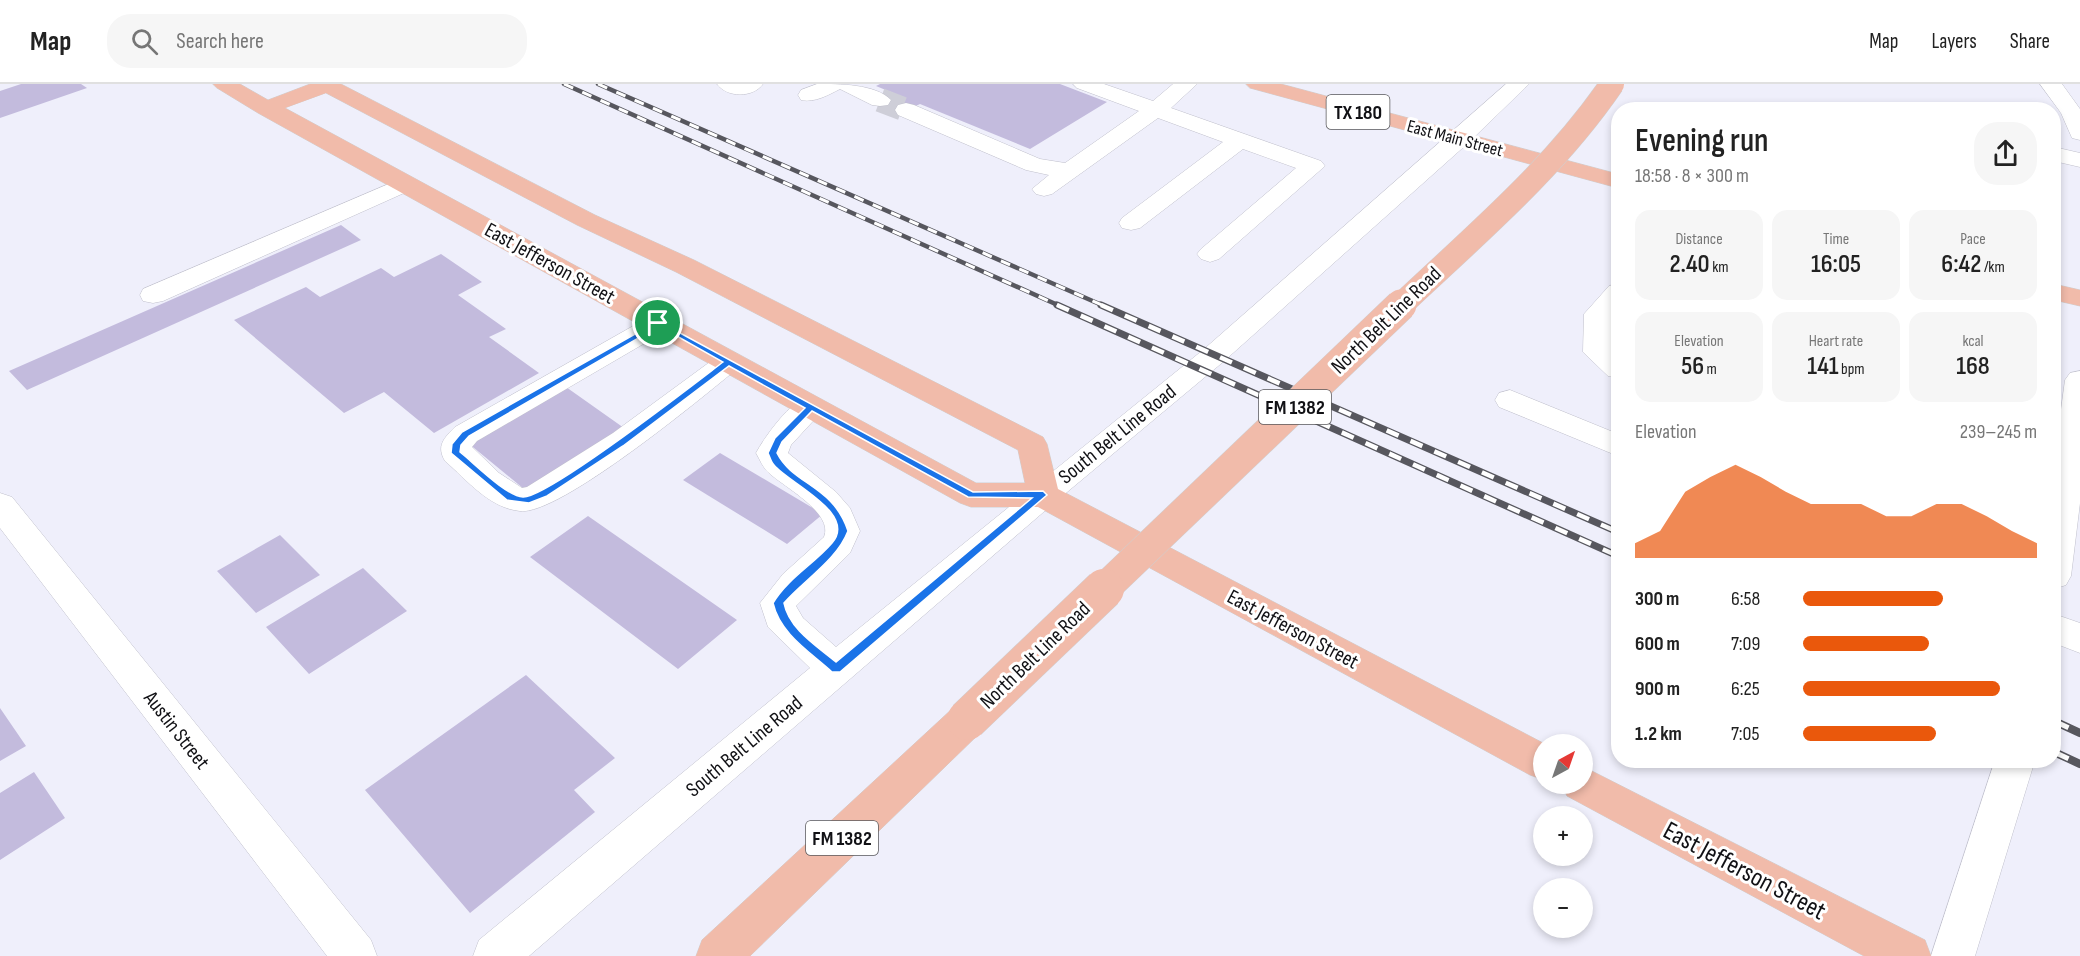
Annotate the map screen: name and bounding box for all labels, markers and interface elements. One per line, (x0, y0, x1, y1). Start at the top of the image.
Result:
search box (107, 14, 527, 68)
text: Map (30, 25, 71, 58)
icon: search (128, 25, 161, 58)
text: Search here (176, 28, 264, 55)
text: Map (1869, 29, 1898, 54)
text: Layers (1931, 29, 1977, 54)
text: Share (2010, 29, 2050, 54)
road number: TX 180 (1326, 95, 1390, 129)
street label: East Main Street (1405, 116, 1506, 161)
text: Evening run (1635, 121, 1769, 161)
button: share (1974, 122, 2037, 185)
text: 18:58 · 8 × 300 m (1635, 164, 1749, 188)
street label: East Jefferson Street (480, 217, 619, 310)
text: Distance (1675, 230, 1723, 249)
text: Time (1823, 230, 1849, 249)
text: Pace (1960, 230, 1986, 249)
text: 2.40 (1669, 249, 1710, 280)
text: 16:05 (1811, 249, 1861, 280)
text: 6:42 (1941, 249, 1981, 280)
text: km (1710, 258, 1729, 277)
text: /km (1981, 258, 2005, 277)
street label: North Belt Line Road (1326, 262, 1447, 379)
pin (632, 297, 683, 348)
icon: arrive (641, 306, 674, 339)
text: Elevation (1674, 332, 1724, 351)
text: Heart rate (1809, 332, 1863, 351)
text: kcal (1962, 332, 1984, 351)
text: 56 (1681, 351, 1704, 382)
text: 141 (1807, 351, 1839, 382)
text: 168 (1956, 351, 1990, 382)
text: m (1704, 360, 1717, 379)
text: bpm (1839, 360, 1865, 379)
street label: South Belt Line Road (1053, 379, 1181, 489)
road number: FM 1382 (1259, 390, 1331, 424)
text: Elevation (1635, 420, 1697, 444)
text: 239–245 m (1960, 420, 2037, 444)
street label: East Jefferson Street (1223, 584, 1363, 675)
text: 300 m (1635, 587, 1679, 611)
text: 6:58 (1731, 587, 1760, 611)
street label: North Belt Line Road (975, 597, 1096, 714)
text: 600 m (1635, 632, 1680, 656)
text: 7:09 (1731, 632, 1760, 656)
text: 900 m (1635, 677, 1680, 701)
text: 6:25 (1731, 677, 1760, 701)
street label: Austin Street (138, 685, 215, 774)
street label: South Belt Line Road (681, 690, 808, 802)
text: 1.2 km (1635, 722, 1682, 746)
text: 7:05 (1731, 722, 1760, 746)
north arrow (1533, 734, 1593, 794)
map controls (1533, 734, 1593, 938)
button: + (1533, 806, 1593, 866)
street label: East Jefferson Street (1658, 815, 1831, 927)
road number: FM 1382 (806, 821, 878, 855)
button: − (1533, 878, 1593, 938)

